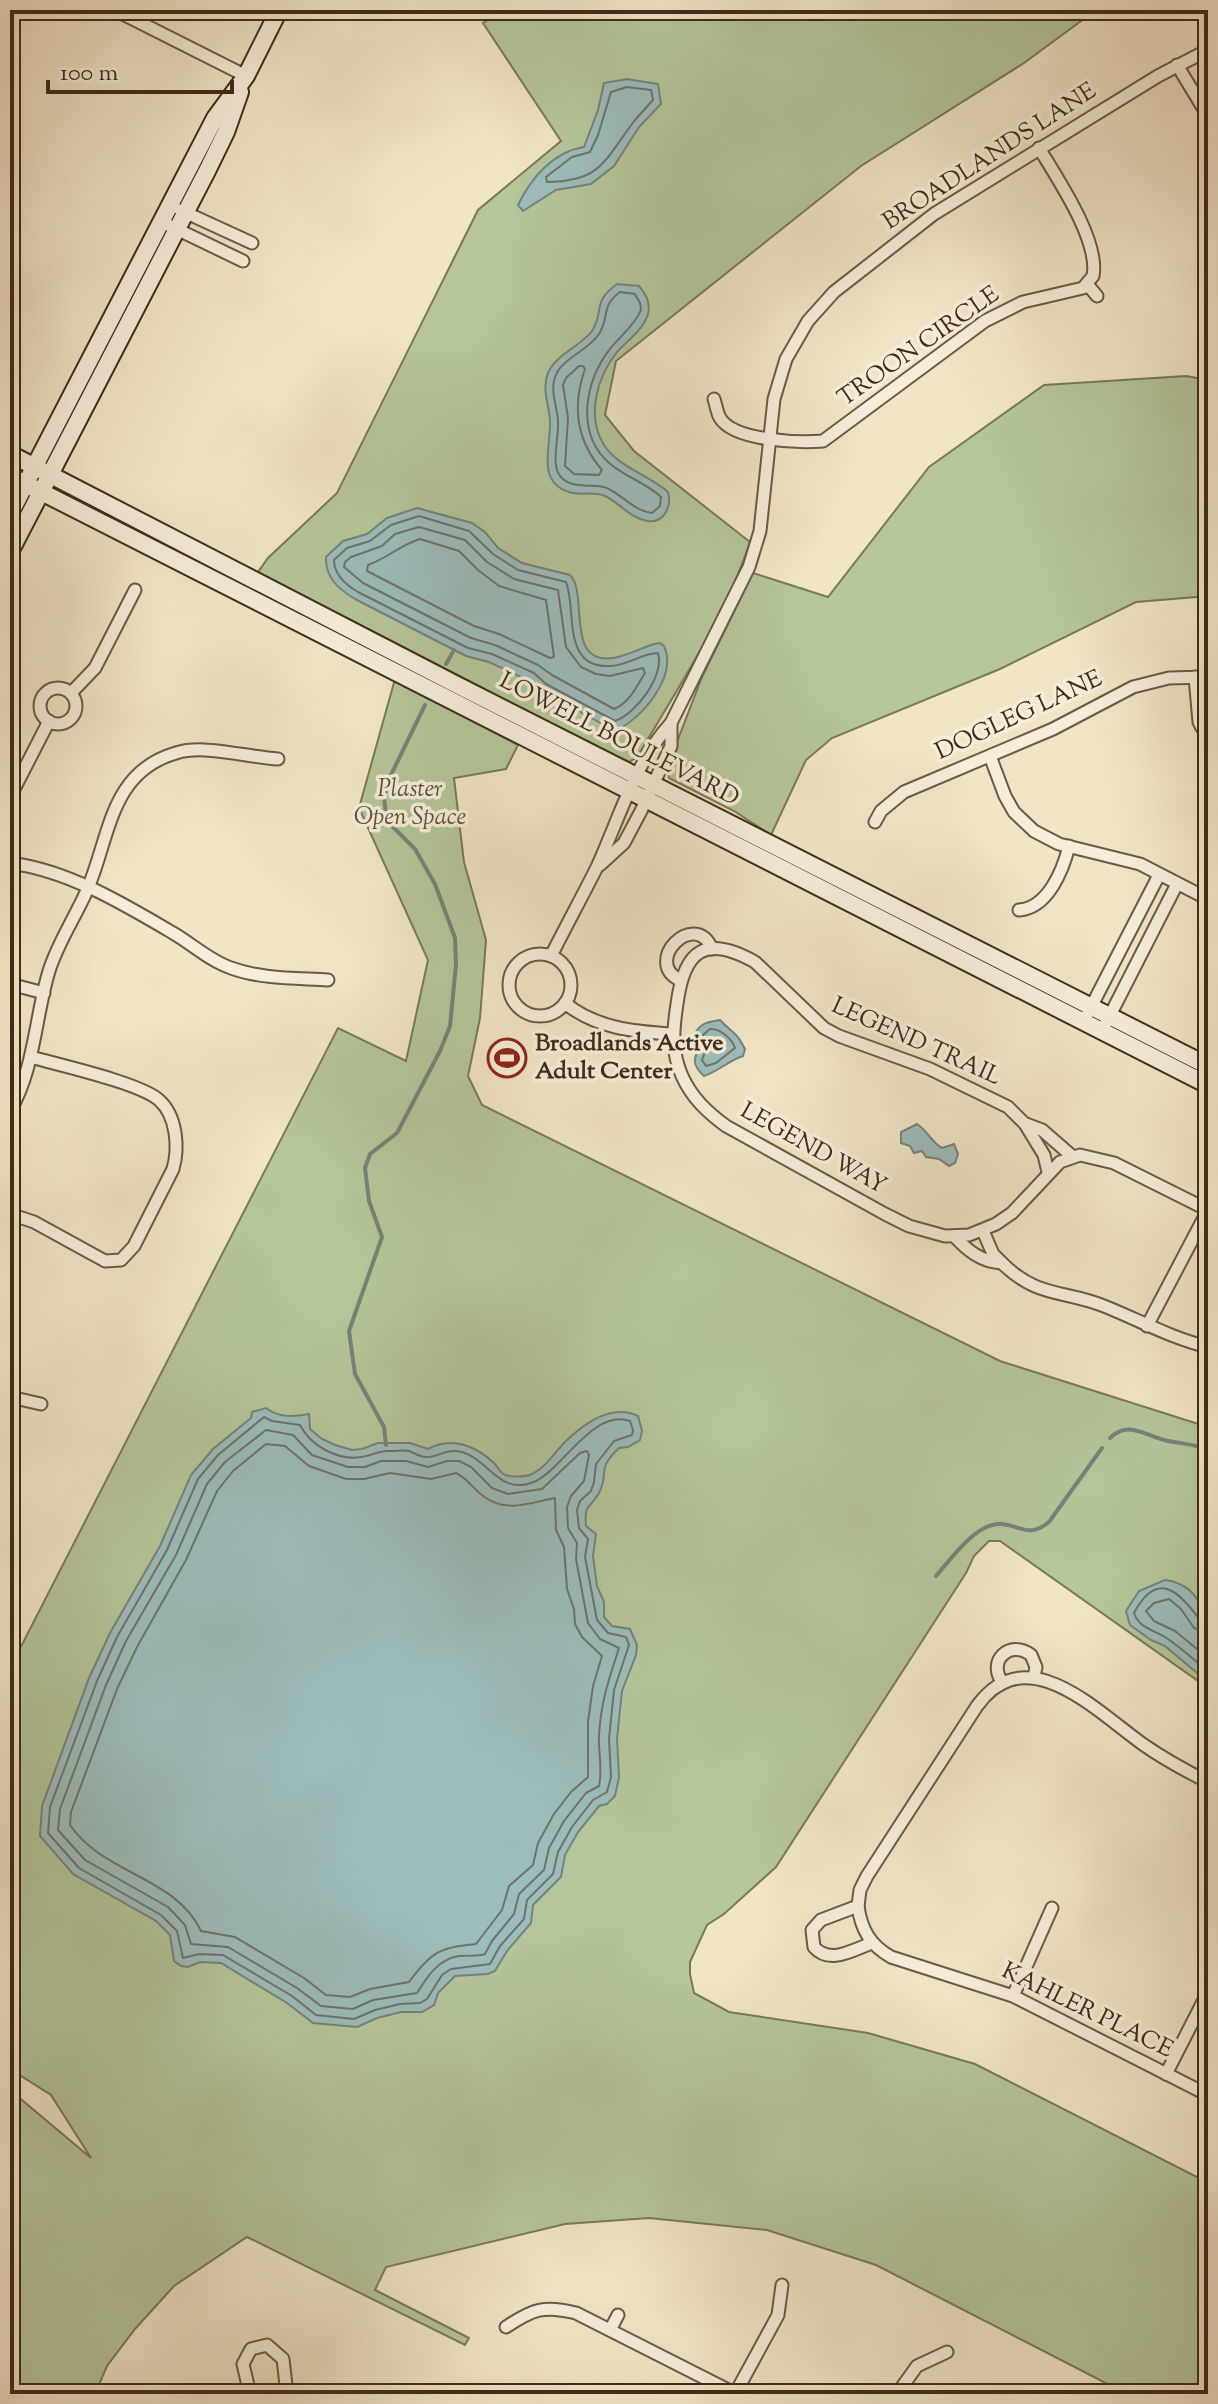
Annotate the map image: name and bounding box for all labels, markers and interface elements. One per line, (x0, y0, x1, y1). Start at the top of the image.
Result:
scale bar (48, 44, 232, 94)
text: 100 m (60, 57, 118, 91)
street label: BROADLANDS LANE (876, 75, 1104, 239)
street label: TROON CIRCLE (831, 278, 1007, 416)
street label: DOGLEG LANE (930, 662, 1108, 770)
street label: LOWELL BOULEVARD (493, 665, 745, 815)
park label: Plaster Open Space (354, 773, 466, 835)
street label: LEGEND TRAIL (826, 989, 1006, 1095)
place label: Broadlands Active Adult Center (535, 1027, 723, 1089)
sports icon: Broadlands Active Adult Center (486, 1037, 528, 1079)
street label: LEGEND WAY (734, 1095, 892, 1203)
street label: KAHLER PLACE (995, 1955, 1179, 2068)

